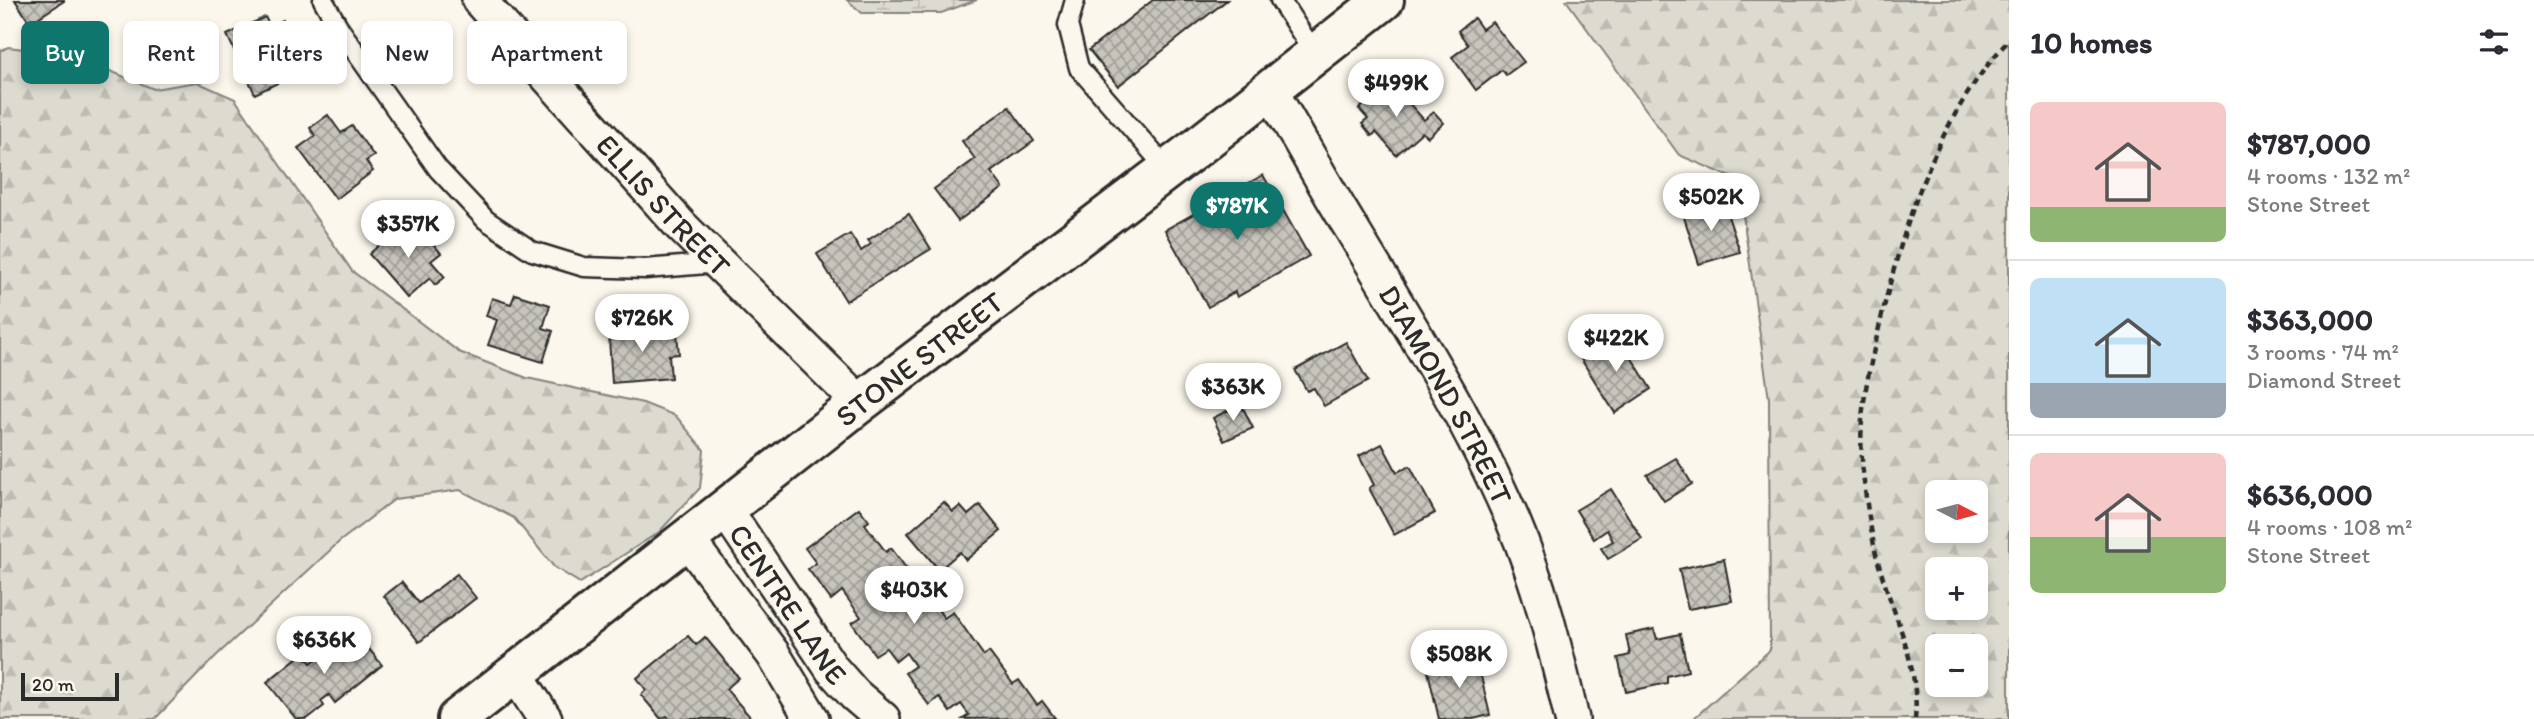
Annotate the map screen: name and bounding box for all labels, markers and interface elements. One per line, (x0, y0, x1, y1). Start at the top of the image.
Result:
chip: Buy (21, 21, 109, 84)
chip: Rent (123, 21, 219, 84)
chip: Filters (233, 21, 347, 84)
chip: New (361, 21, 453, 84)
chip: Apartment (467, 21, 627, 84)
icon: filters (2475, 23, 2513, 61)
text: 10 homes (2030, 24, 2153, 61)
pin: $499K (1347, 60, 1445, 119)
text: $499K (1364, 68, 1428, 96)
text: $787,000 (2247, 125, 2371, 162)
street label: ELLIS STREET (589, 126, 739, 284)
icon: home (2086, 130, 2170, 214)
text: 4 rooms · 132 m² (2247, 162, 2410, 190)
pin: $502K (1662, 174, 1760, 233)
pin: $787K (1188, 182, 1286, 242)
text: $502K (1679, 182, 1743, 210)
text: Stone Street (2247, 190, 2370, 218)
text: $787K (1206, 191, 1268, 219)
pin: $357K (359, 201, 457, 260)
text: $357K (377, 209, 439, 237)
street label: DIAMOND STREET (1371, 278, 1522, 510)
street label: STONE STREET (827, 283, 1010, 434)
pin: $726K (593, 294, 691, 354)
text: $363,000 (2247, 301, 2373, 338)
text: $726K (611, 303, 673, 331)
icon: home (2086, 306, 2170, 390)
pin: $422K (1567, 314, 1665, 374)
text: $422K (1584, 323, 1648, 351)
text: 3 rooms · 74 m² (2247, 338, 2399, 366)
pin: $363K (1184, 364, 1282, 423)
text: Diamond Street (2247, 366, 2401, 394)
text: $363K (1201, 372, 1265, 400)
text: $636,000 (2247, 476, 2373, 513)
north arrow (1925, 480, 1988, 542)
map controls (1925, 480, 1988, 697)
icon: home (2086, 481, 2170, 565)
text: 4 rooms · 108 m² (2247, 513, 2412, 541)
street label: CENTRE LANE (721, 516, 855, 692)
text: Stone Street (2247, 541, 2370, 569)
button: + (1925, 557, 1988, 620)
pin: $403K (865, 566, 963, 626)
text: $403K (881, 575, 947, 603)
pin: $636K (275, 616, 373, 676)
text: $636K (292, 625, 356, 653)
pin: $508K (1410, 630, 1508, 690)
button: − (1925, 634, 1988, 697)
text: $508K (1426, 639, 1492, 667)
scale bar (21, 670, 119, 702)
text: 20 m (32, 673, 74, 696)

